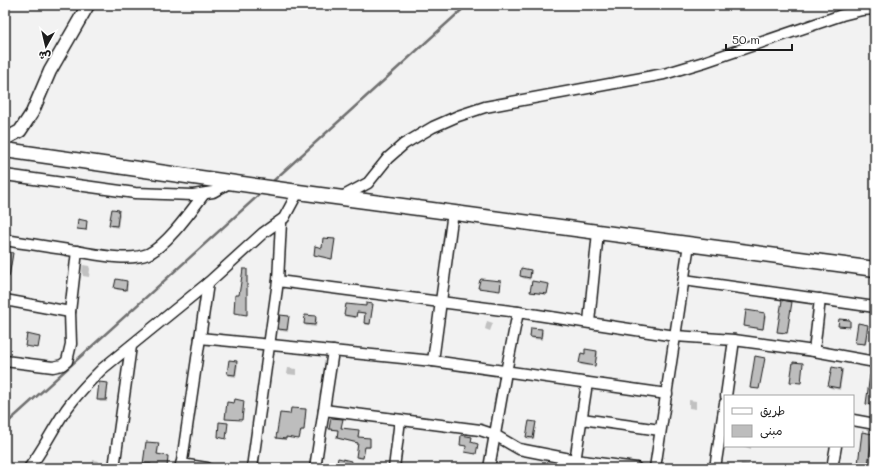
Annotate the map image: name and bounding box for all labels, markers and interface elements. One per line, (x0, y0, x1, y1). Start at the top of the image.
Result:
north arrow (26, 26, 66, 66)
scale bar (726, 26, 792, 52)
text: 50 m (732, 31, 760, 47)
text: ش (37, 48, 52, 65)
legend (724, 395, 854, 447)
text: طريق (760, 402, 785, 418)
text: مبنى (760, 422, 783, 439)

